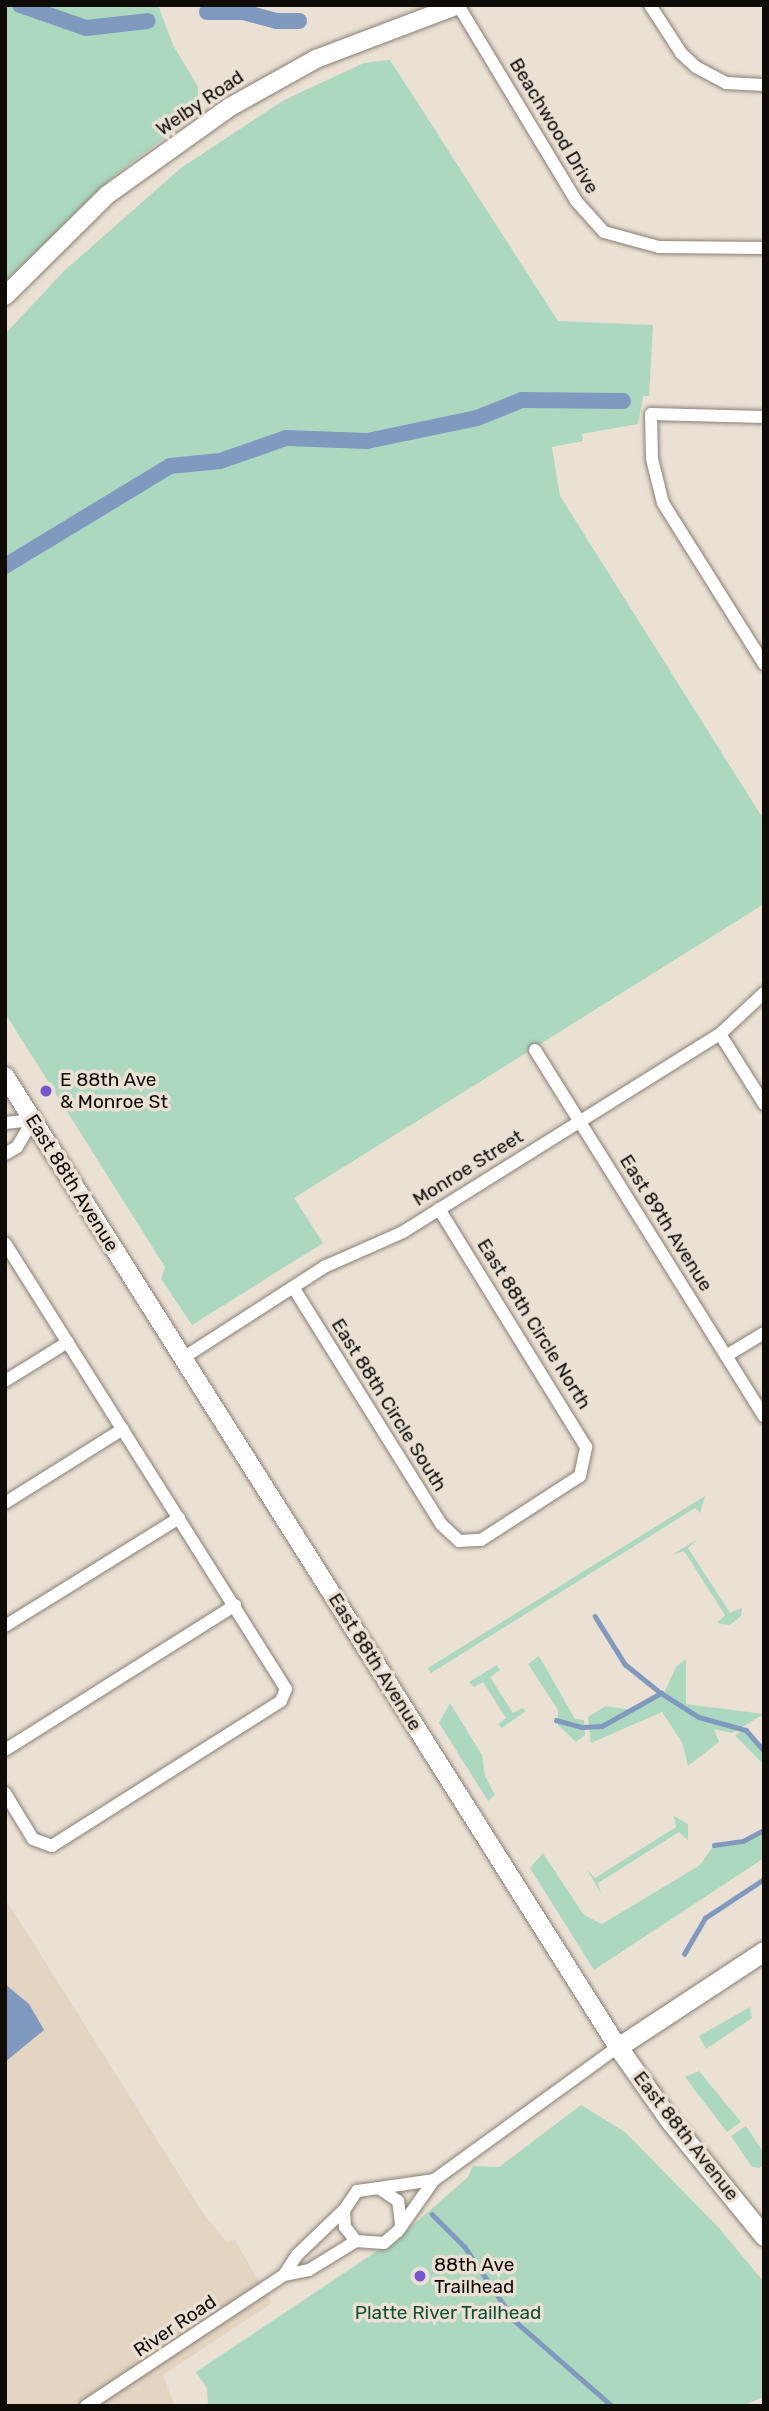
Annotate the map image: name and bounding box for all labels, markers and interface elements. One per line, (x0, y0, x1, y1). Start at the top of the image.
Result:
street label: Beachwood Drive (505, 54, 603, 198)
street label: Welby Road (152, 65, 248, 141)
place label: E 88th Ave & Monroe St (60, 1069, 168, 1113)
marker: E 88th Ave & Monroe St (38, 1083, 54, 1099)
street label: East 88th Avenue (20, 1110, 124, 1256)
street label: Monroe Street (409, 1125, 527, 1211)
street label: East 89th Avenue (615, 1150, 717, 1296)
street label: East 88th Circle North (472, 1235, 596, 1413)
street label: East 88th Circle South (326, 1314, 452, 1496)
street label: East 88th Avenue (323, 1589, 427, 1735)
street label: East 88th Avenue (628, 2067, 744, 2205)
place label: 88th Ave Trailhead (434, 2254, 515, 2298)
marker: 88th Ave Trailhead (412, 2268, 428, 2284)
street label: River Road (129, 2290, 221, 2362)
park label: Platte River Trailhead (354, 2302, 542, 2324)

